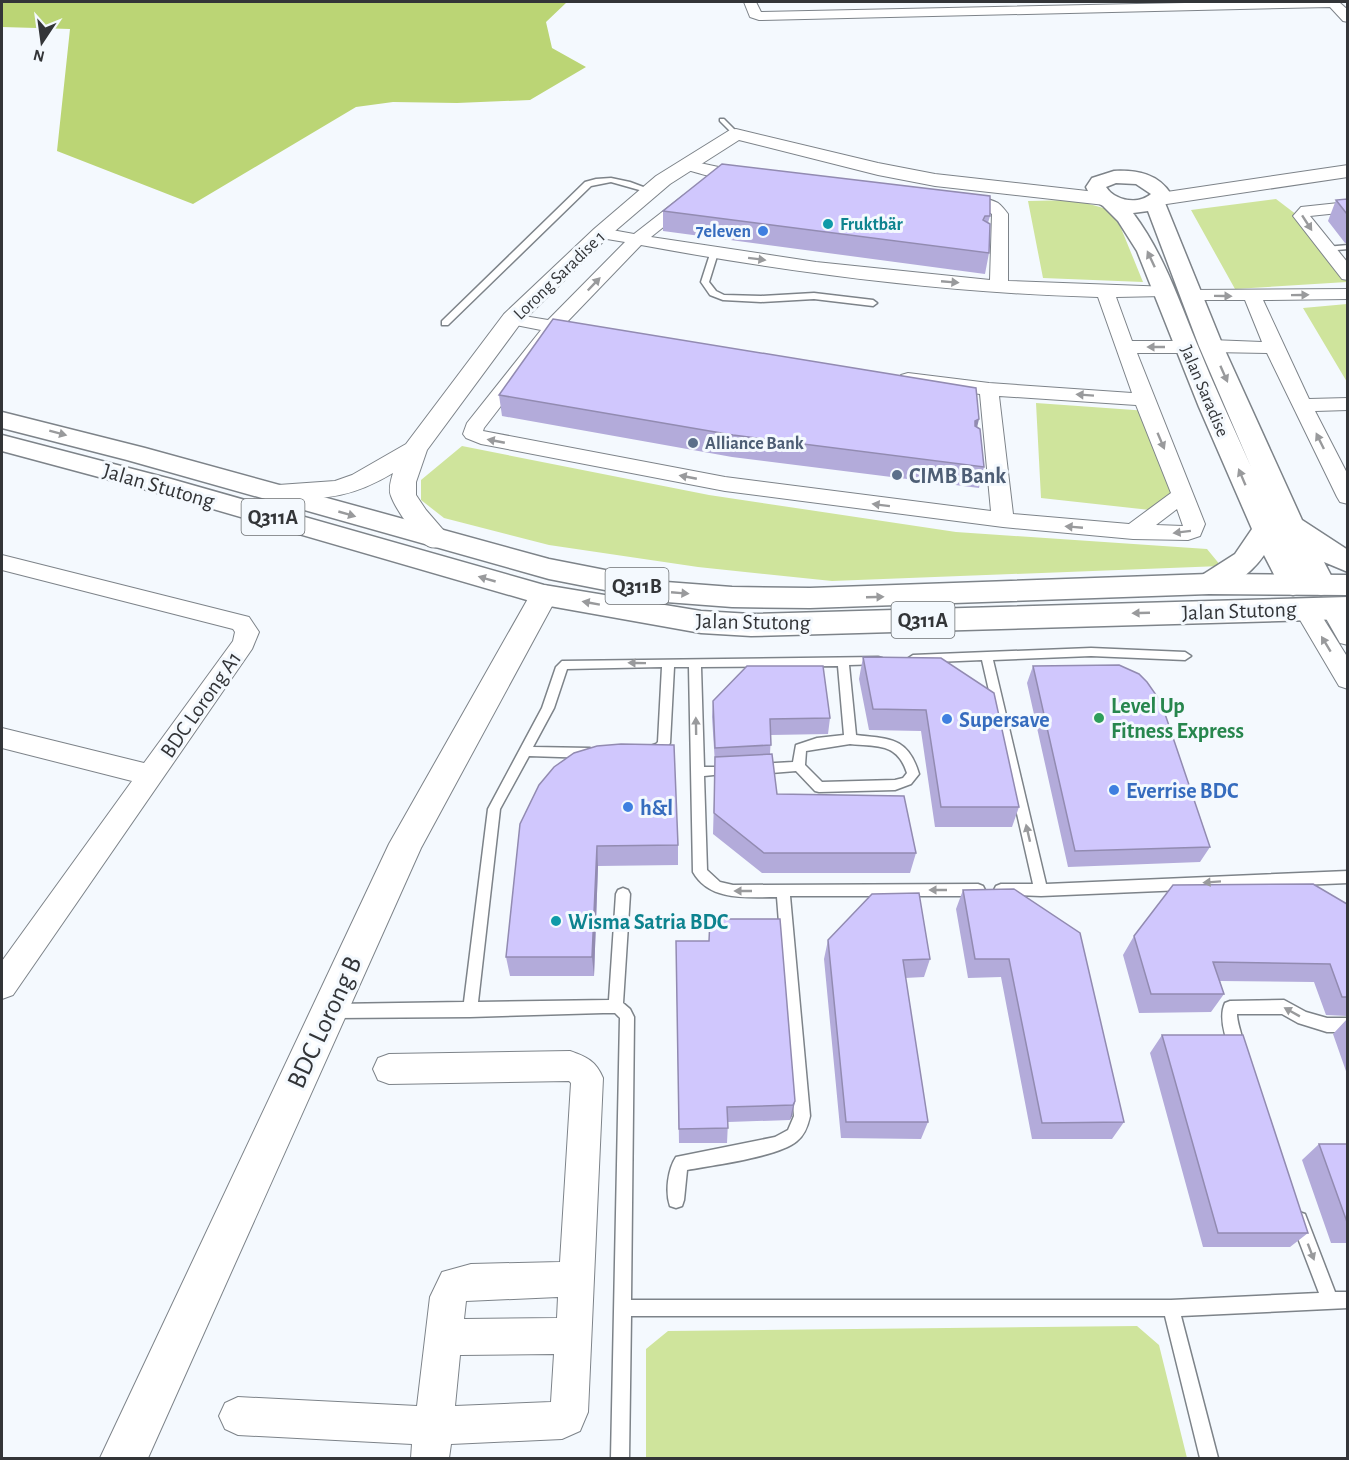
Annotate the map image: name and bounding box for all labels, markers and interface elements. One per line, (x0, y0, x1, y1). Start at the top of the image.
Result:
north arrow (12, 12, 72, 72)
text: N (32, 47, 46, 65)
one-way arrow (1302, 215, 1313, 232)
place label: Fruktbär (840, 216, 903, 234)
marker: Fruktbär (821, 217, 835, 231)
place label: 7eleven (696, 223, 751, 241)
marker: 7eleven (756, 224, 770, 238)
street label: Lorong Saradise 1 (511, 228, 609, 324)
one-way arrow (1147, 250, 1156, 267)
one-way arrow (747, 254, 766, 264)
one-way arrow (941, 277, 960, 287)
one-way arrow (586, 278, 600, 292)
one-way arrow (1290, 290, 1309, 300)
one-way arrow (1213, 291, 1232, 301)
one-way arrow (1146, 342, 1165, 352)
street label: Jalan Saradise (1177, 343, 1231, 440)
one-way arrow (1219, 365, 1229, 383)
one-way arrow (1076, 391, 1095, 400)
one-way arrow (49, 429, 68, 439)
one-way arrow (1156, 432, 1166, 450)
one-way arrow (1316, 432, 1325, 449)
place label: Alliance Bank (705, 435, 804, 453)
one-way arrow (486, 436, 505, 445)
marker: Alliance Bank (686, 436, 700, 450)
street label: Jalan Stutong (100, 460, 217, 512)
place label: CIMB Bank (909, 465, 1006, 487)
marker: CIMB Bank (890, 468, 904, 482)
one-way arrow (1237, 468, 1247, 486)
one-way arrow (678, 472, 697, 481)
road number: Q311A (242, 499, 304, 535)
one-way arrow (871, 500, 890, 509)
one-way arrow (339, 510, 357, 519)
one-way arrow (1065, 522, 1084, 532)
one-way arrow (1173, 527, 1192, 537)
road number: Q311B (606, 568, 668, 604)
one-way arrow (478, 574, 496, 583)
one-way arrow (670, 588, 689, 598)
one-way arrow (865, 592, 884, 601)
street label: Jalan Stutong (1181, 598, 1297, 624)
one-way arrow (581, 599, 600, 608)
road number: Q311A (892, 602, 954, 638)
one-way arrow (1132, 608, 1151, 618)
street label: Jalan Stutong (695, 610, 811, 634)
one-way arrow (1321, 635, 1331, 652)
street label: BDC Lorong A1 (156, 647, 245, 762)
one-way arrow (627, 658, 646, 668)
place label: Level Up Fitness Express (1111, 695, 1244, 742)
place label: Supersave (959, 709, 1050, 731)
marker: Level Up Fitness Express (1092, 711, 1106, 725)
marker: Supersave (940, 712, 954, 726)
one-way arrow (692, 717, 701, 736)
place label: Everrise BDC (1126, 780, 1239, 802)
marker: Everrise BDC (1107, 783, 1121, 797)
place label: h&l (640, 797, 673, 819)
marker: h&l (621, 800, 635, 814)
one-way arrow (1023, 823, 1032, 842)
one-way arrow (1202, 877, 1221, 886)
one-way arrow (928, 885, 947, 895)
one-way arrow (733, 886, 752, 896)
place label: Wisma Satria BDC (568, 911, 729, 933)
marker: Wisma Satria BDC (549, 914, 563, 928)
street label: BDC Lorong B (282, 952, 367, 1092)
one-way arrow (1283, 1007, 1300, 1017)
one-way arrow (1306, 1243, 1316, 1261)

